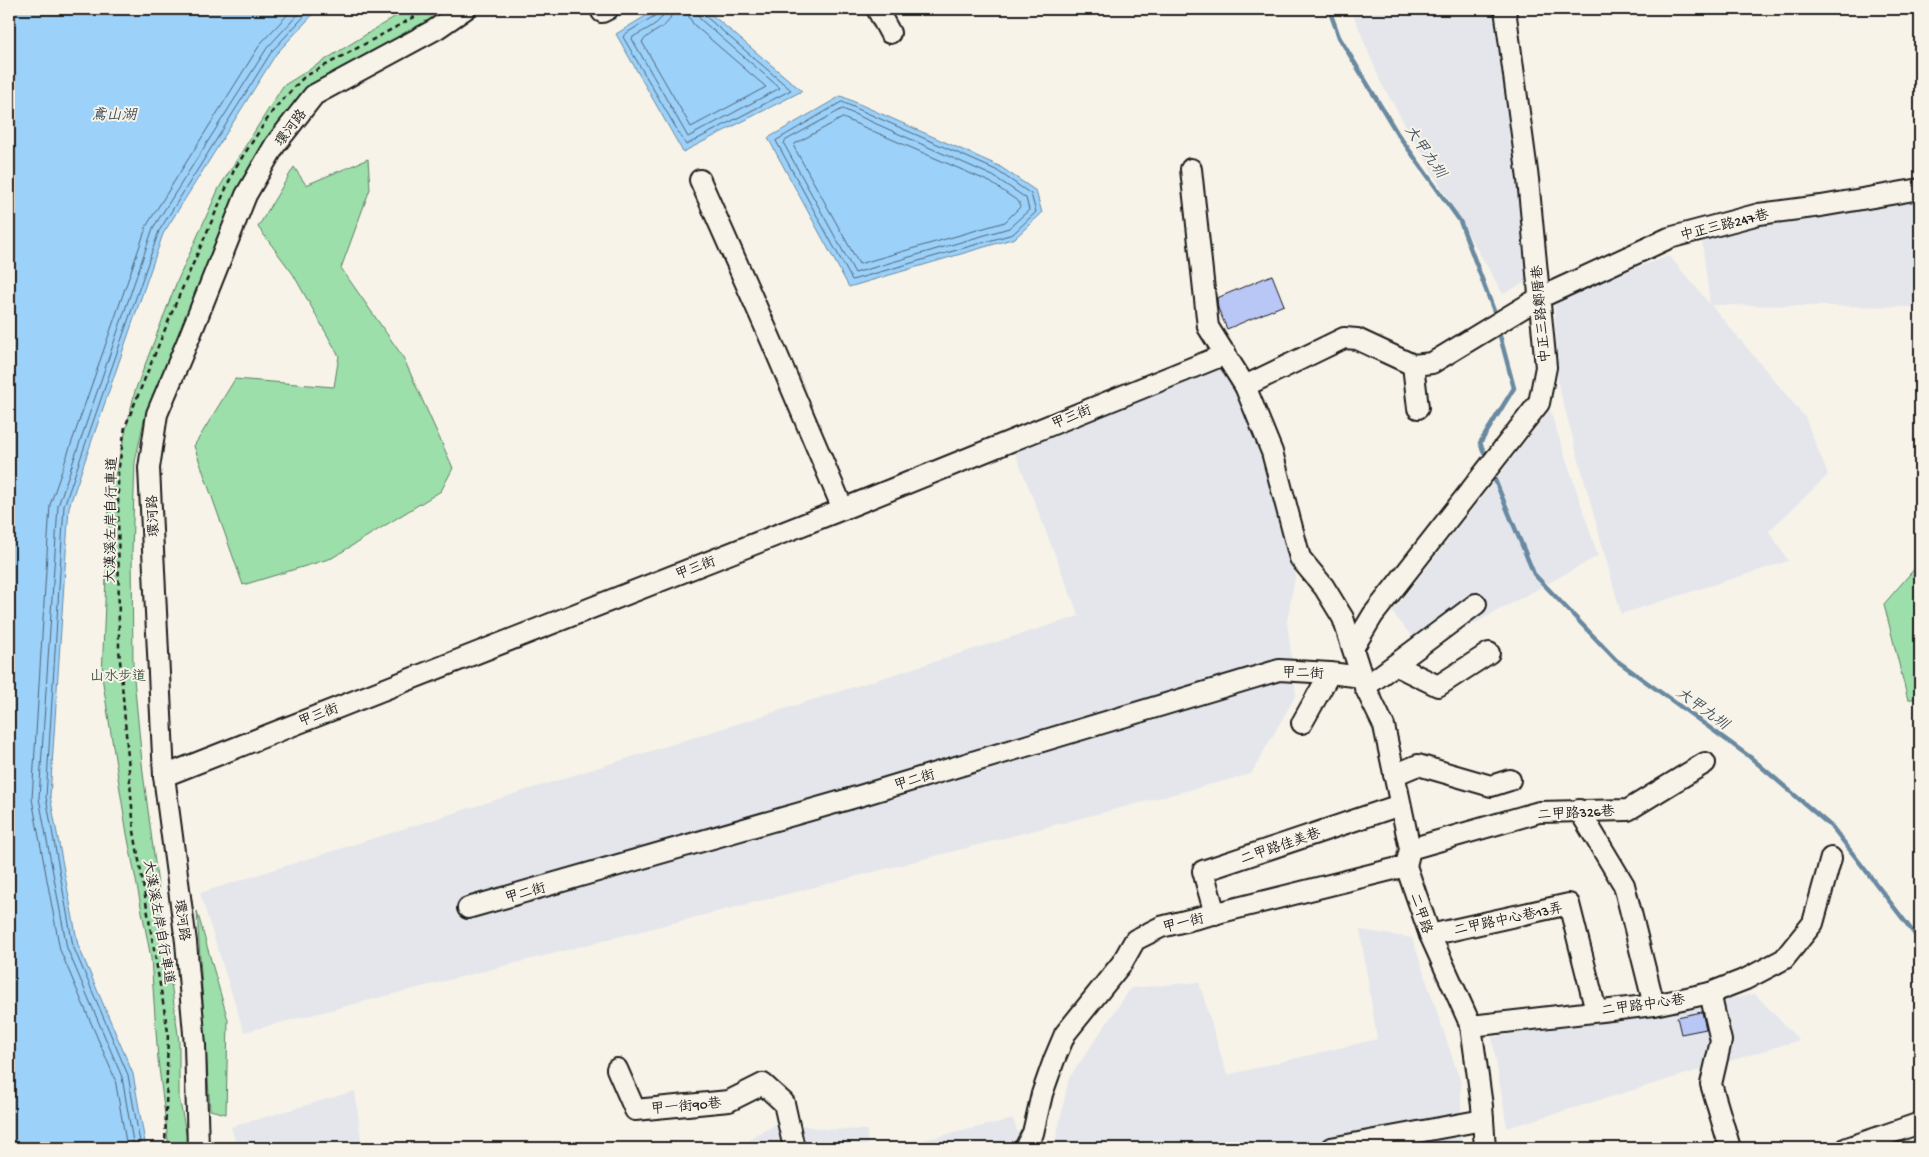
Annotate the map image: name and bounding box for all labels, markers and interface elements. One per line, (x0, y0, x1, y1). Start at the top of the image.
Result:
water label: 鳶山湖 (91, 106, 138, 125)
street label: 環河路 (272, 106, 311, 150)
water label: 大甲九圳 (1400, 122, 1450, 184)
street label: 中正三路247巷 (1678, 206, 1772, 246)
street label: 中正三路鄭厝巷 (1529, 263, 1555, 363)
street label: 甲三街 (1049, 402, 1095, 434)
street label: 大漢溪左岸自行車道 (103, 457, 122, 583)
street label: 環河路 (144, 494, 164, 537)
street label: 甲三街 (673, 553, 719, 585)
street label: 甲二街 (1282, 664, 1324, 684)
park label: 山水步道 (90, 669, 146, 686)
water label: 大甲九圳 (1672, 685, 1733, 736)
street label: 甲三街 (296, 700, 342, 732)
street label: 甲二街 (892, 766, 937, 796)
street label: 二甲路326巷 (1537, 803, 1616, 825)
street label: 二甲路佳美巷 (1238, 824, 1324, 869)
street label: 大漢溪左岸自行車道 (138, 859, 177, 986)
street label: 甲二街 (503, 879, 548, 908)
street label: 二甲路 (1405, 891, 1435, 936)
street label: 環河路 (169, 898, 193, 942)
street label: 二甲路中心巷13弄 (1452, 900, 1565, 940)
street label: 甲一街 (1161, 910, 1206, 938)
street label: 二甲路中心巷 (1600, 991, 1687, 1021)
street label: 甲一街90巷 (650, 1095, 723, 1119)

